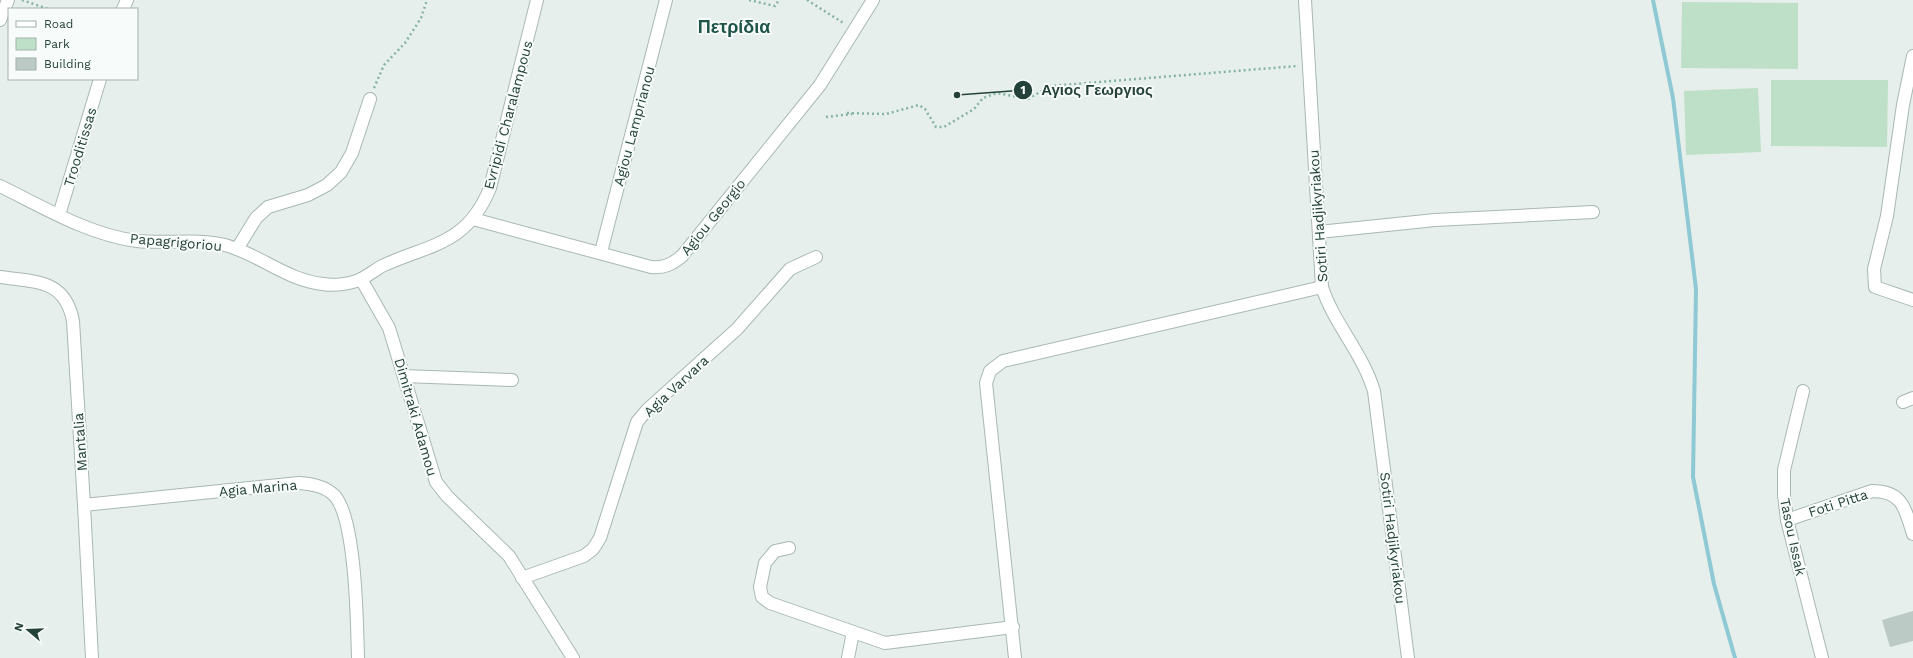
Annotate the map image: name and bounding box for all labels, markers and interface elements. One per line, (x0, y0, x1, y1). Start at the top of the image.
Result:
legend (8, 8, 138, 80)
district label: Πετρίδια (698, 16, 770, 37)
text: Road (44, 17, 73, 31)
text: Park (44, 37, 70, 51)
street label: Evripidi Charalampous (480, 39, 536, 191)
text: Building (44, 57, 91, 71)
street label: Agiou Lamprianou (610, 64, 658, 188)
callout: Αγιος Γεωργιος (1013, 76, 1161, 103)
text: Αγιος Γεωργιος (1041, 81, 1153, 99)
text: 1 (1020, 83, 1026, 97)
street label: Trooditissas (60, 105, 100, 189)
street label: Sotiri Hadjikyriakou (1305, 149, 1331, 283)
street label: Agiou Georgio (677, 176, 749, 258)
street label: Papagrigoriou (129, 230, 223, 254)
street label: Agia Varvara (640, 352, 712, 420)
street label: Dimitraki Adamou (391, 356, 441, 478)
street label: Mantalia (70, 412, 90, 472)
street label: Sotiri Hadjikyriakou (1377, 471, 1409, 605)
street label: Agia Marina (218, 477, 298, 499)
street label: Foti Pitta (1806, 486, 1870, 520)
street label: Tasou Issak (1777, 497, 1809, 577)
north arrow (8, 610, 48, 650)
text: N (12, 621, 26, 633)

